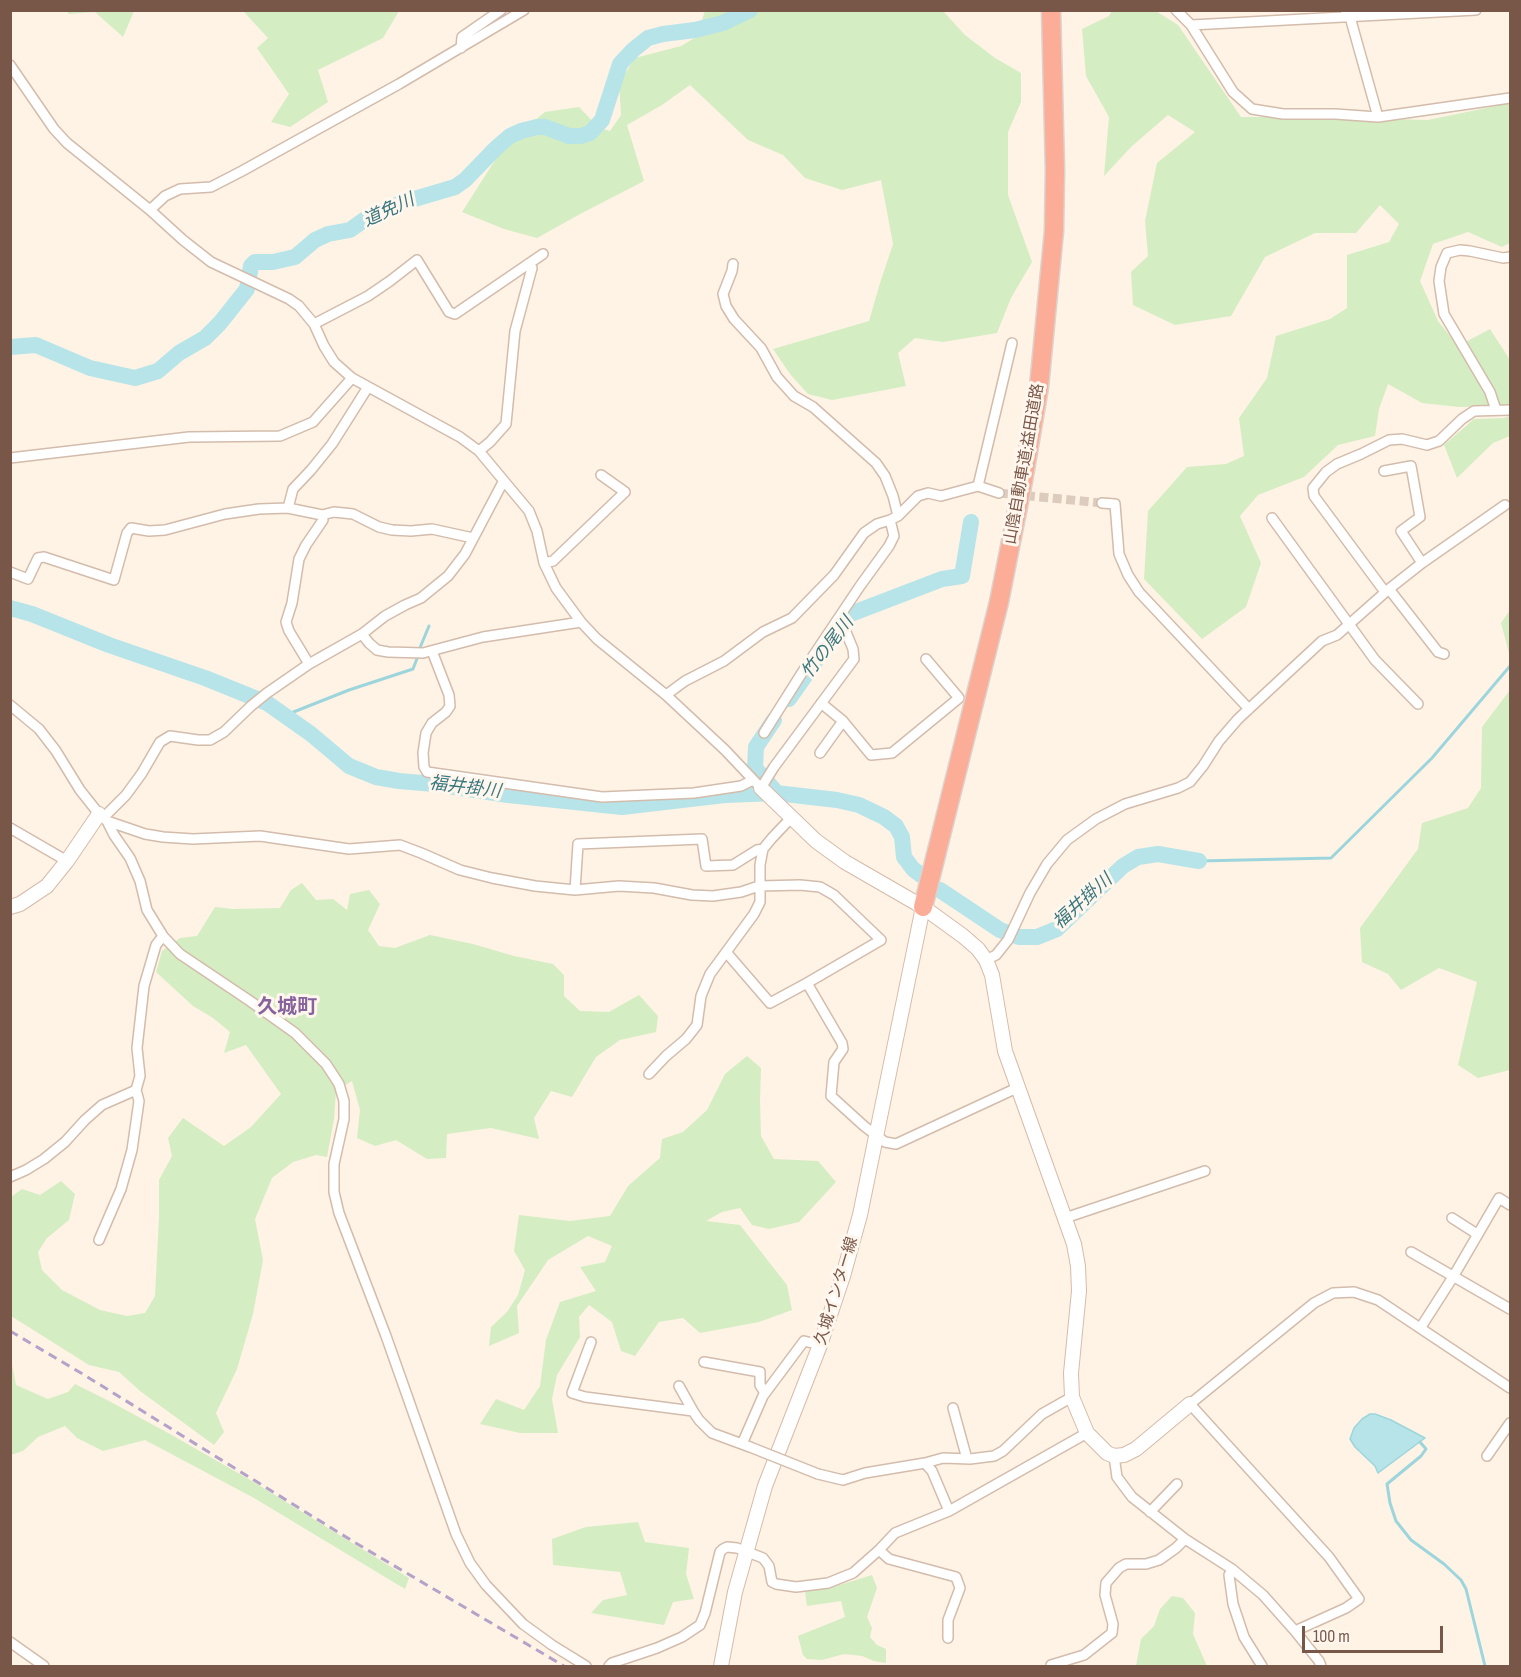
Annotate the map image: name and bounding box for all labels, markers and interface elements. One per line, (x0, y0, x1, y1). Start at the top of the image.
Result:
water label: 道免川 (360, 190, 418, 232)
street label: 山陰自動車道;益田道路 (1001, 382, 1049, 546)
water label: 竹の尾川 (797, 613, 859, 683)
water label: 福井掛川 (428, 773, 502, 803)
water label: 福井掛川 (1049, 870, 1117, 934)
district label: 久城町 (257, 996, 317, 1020)
street label: 久城インター線 (811, 1235, 863, 1347)
scale bar (1305, 1614, 1446, 1652)
text: 100 m (1313, 1626, 1350, 1647)

